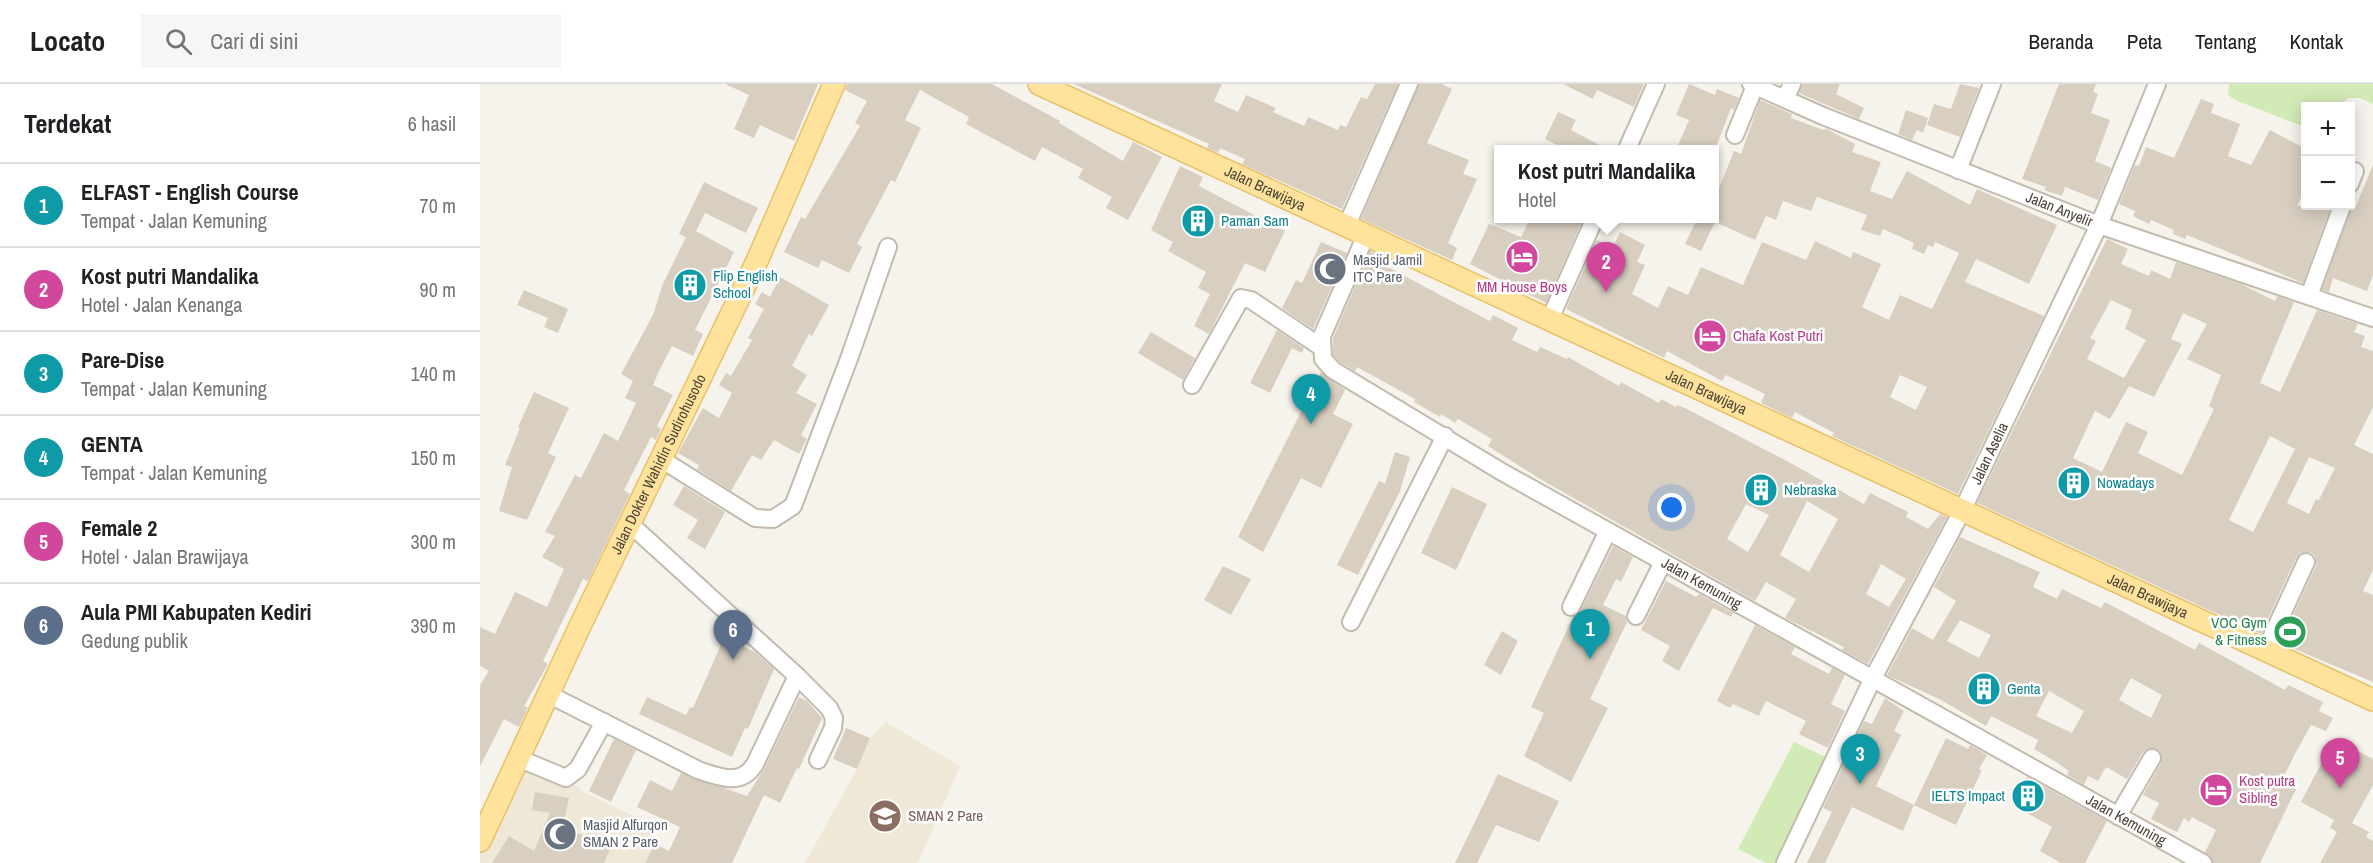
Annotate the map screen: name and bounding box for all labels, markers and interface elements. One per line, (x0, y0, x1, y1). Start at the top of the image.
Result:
search box (141, 14, 561, 68)
text: Locato (30, 22, 105, 60)
icon: search (162, 25, 195, 58)
text: Cari di sini (210, 26, 299, 56)
text: Beranda (2029, 27, 2094, 56)
text: Peta (2127, 27, 2162, 56)
text: Tentang (2195, 27, 2256, 56)
text: Kontak (2289, 27, 2343, 56)
map controls (2301, 102, 2355, 210)
button: + (2301, 102, 2355, 156)
text: Terdekat (24, 106, 111, 141)
text: 6 hasil (408, 110, 456, 137)
popup (1494, 145, 1719, 223)
text: Kost putri Mandalika (1518, 156, 1695, 186)
button: − (2301, 156, 2355, 210)
street label: Jalan Brawijaya (1221, 160, 1309, 216)
text: ELFAST - English Course (81, 177, 299, 207)
text: Hotel (1518, 186, 1556, 213)
street label: Jalan Anyelir (2023, 186, 2096, 232)
text: 1 (39, 192, 48, 219)
text: 70 m (420, 192, 456, 219)
building icon: Paman Sam (1180, 203, 1216, 239)
text: Tempat · Jalan Kemuning (81, 207, 267, 234)
place label: Paman Sam (1221, 210, 1289, 231)
hotel icon: MM House Boys (1504, 239, 1540, 275)
pin: 2 (1586, 242, 1626, 292)
place label: Masjid Jamil ITC Pare (1353, 249, 1422, 287)
mosque icon: Masjid Jamil ITC Pare (1312, 251, 1348, 287)
text: Kost putri Mandalika (81, 261, 258, 291)
place label: Flip English School (713, 265, 778, 303)
building icon: Flip English School (672, 267, 708, 303)
text: 2 (39, 276, 48, 303)
text: 90 m (420, 276, 456, 303)
place label: MM House Boys (1477, 276, 1567, 297)
text: Hotel · Jalan Kenanga (81, 291, 242, 318)
hotel icon: Chafa Kost Putri (1692, 318, 1728, 354)
place label: Chafa Kost Putri (1733, 325, 1823, 346)
text: Pare-Dise (81, 345, 164, 375)
text: 3 (39, 360, 48, 387)
text: 140 m (410, 360, 456, 387)
street label: Jalan Brawijaya (1663, 364, 1750, 419)
street label: Jalan Dokter Wahidin Sudirohusodo (605, 370, 711, 558)
pin: 4 (1292, 374, 1330, 424)
text: Tempat · Jalan Kemuning (81, 375, 267, 402)
street label: Jalan Aselia (1965, 419, 2013, 488)
text: GENTA (81, 429, 143, 459)
text: 4 (39, 444, 48, 471)
text: 150 m (410, 444, 456, 471)
text: Tempat · Jalan Kemuning (81, 459, 267, 486)
building icon: Nowadays (2056, 465, 2092, 501)
building icon: Nebraska (1743, 472, 1779, 508)
place label: Nowadays (2097, 472, 2154, 493)
place label: Nebraska (1784, 479, 1837, 500)
your location (1657, 493, 1686, 522)
text: Female 2 (81, 513, 157, 543)
text: 5 (39, 528, 48, 555)
text: 300 m (410, 528, 456, 555)
text: Hotel · Jalan Brawijaya (81, 543, 249, 570)
street label: Jalan Kemuning (1658, 552, 1746, 614)
street label: Jalan Brawijaya (2104, 568, 2192, 623)
text: Aula PMI Kabupaten Kediri (81, 597, 312, 627)
pin: 6 (714, 610, 752, 660)
pin: 1 (1570, 610, 1610, 659)
text: 6 (39, 612, 48, 639)
text: 390 m (410, 612, 456, 639)
place label: VOC Gym & Fitness (2211, 612, 2267, 650)
sports icon: VOC Gym & Fitness (2272, 614, 2308, 650)
text: Gedung publik (81, 627, 188, 654)
building icon: Genta (1966, 671, 2002, 707)
place label: Genta (2007, 678, 2041, 699)
pin: 3 (1840, 734, 1880, 784)
pin: 5 (2320, 738, 2360, 788)
place label: Kost putra Sibling (2239, 770, 2295, 808)
hotel icon: Kost putra Sibling (2198, 772, 2234, 808)
building icon: IELTS Impact (2010, 778, 2046, 814)
place label: IELTS Impact (1931, 785, 2006, 806)
street label: Jalan Kemuning (2082, 789, 2170, 851)
school or university icon: SMAN 2 Pare (867, 798, 903, 834)
place label: SMAN 2 Pare (908, 805, 983, 826)
place label: Masjid Alfurqon SMAN 2 Pare (583, 814, 668, 852)
mosque icon: Masjid Alfurqon SMAN 2 Pare (542, 816, 578, 852)

